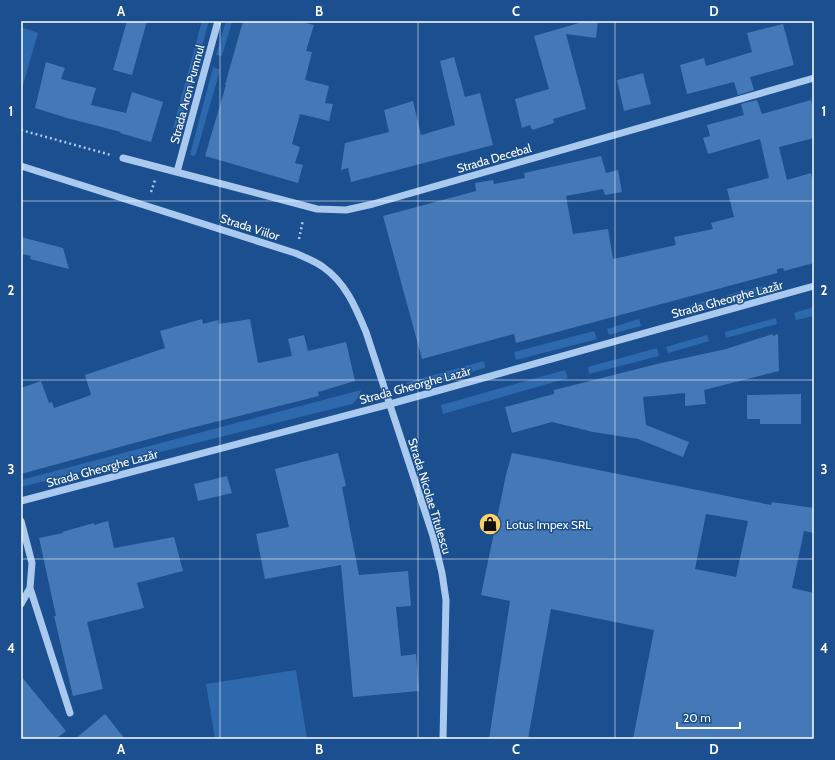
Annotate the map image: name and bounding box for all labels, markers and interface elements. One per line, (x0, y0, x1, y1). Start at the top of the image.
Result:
text: A (117, 3, 126, 19)
text: B (315, 3, 323, 19)
text: C (512, 3, 520, 19)
text: D (709, 3, 719, 19)
street label: Strada Aron Pumnul (167, 43, 207, 145)
text: 1 (9, 103, 13, 119)
text: 1 (822, 103, 826, 119)
street label: Strada Decebal (455, 140, 533, 176)
street label: Strada Viilor (218, 210, 282, 244)
street label: Strada Gheorghe Lazăr (670, 277, 785, 321)
text: 2 (8, 282, 15, 298)
text: 2 (821, 282, 828, 298)
street label: Strada Gheorghe Lazăr (358, 363, 473, 407)
street label: Strada Nicolae Titulescu (405, 436, 455, 556)
street label: Strada Gheorghe Lazăr (45, 446, 160, 490)
text: 3 (7, 461, 15, 477)
text: 3 (820, 461, 828, 477)
shop icon: Lotus Impex SRL (477, 511, 503, 537)
place label: Lotus Impex SRL (506, 517, 591, 532)
text: 4 (7, 640, 15, 656)
text: 4 (820, 640, 828, 656)
scale bar (677, 704, 740, 730)
text: 20 m (683, 710, 711, 725)
text: A (117, 741, 126, 757)
text: B (315, 741, 323, 757)
text: C (512, 741, 520, 757)
text: D (709, 741, 719, 757)

